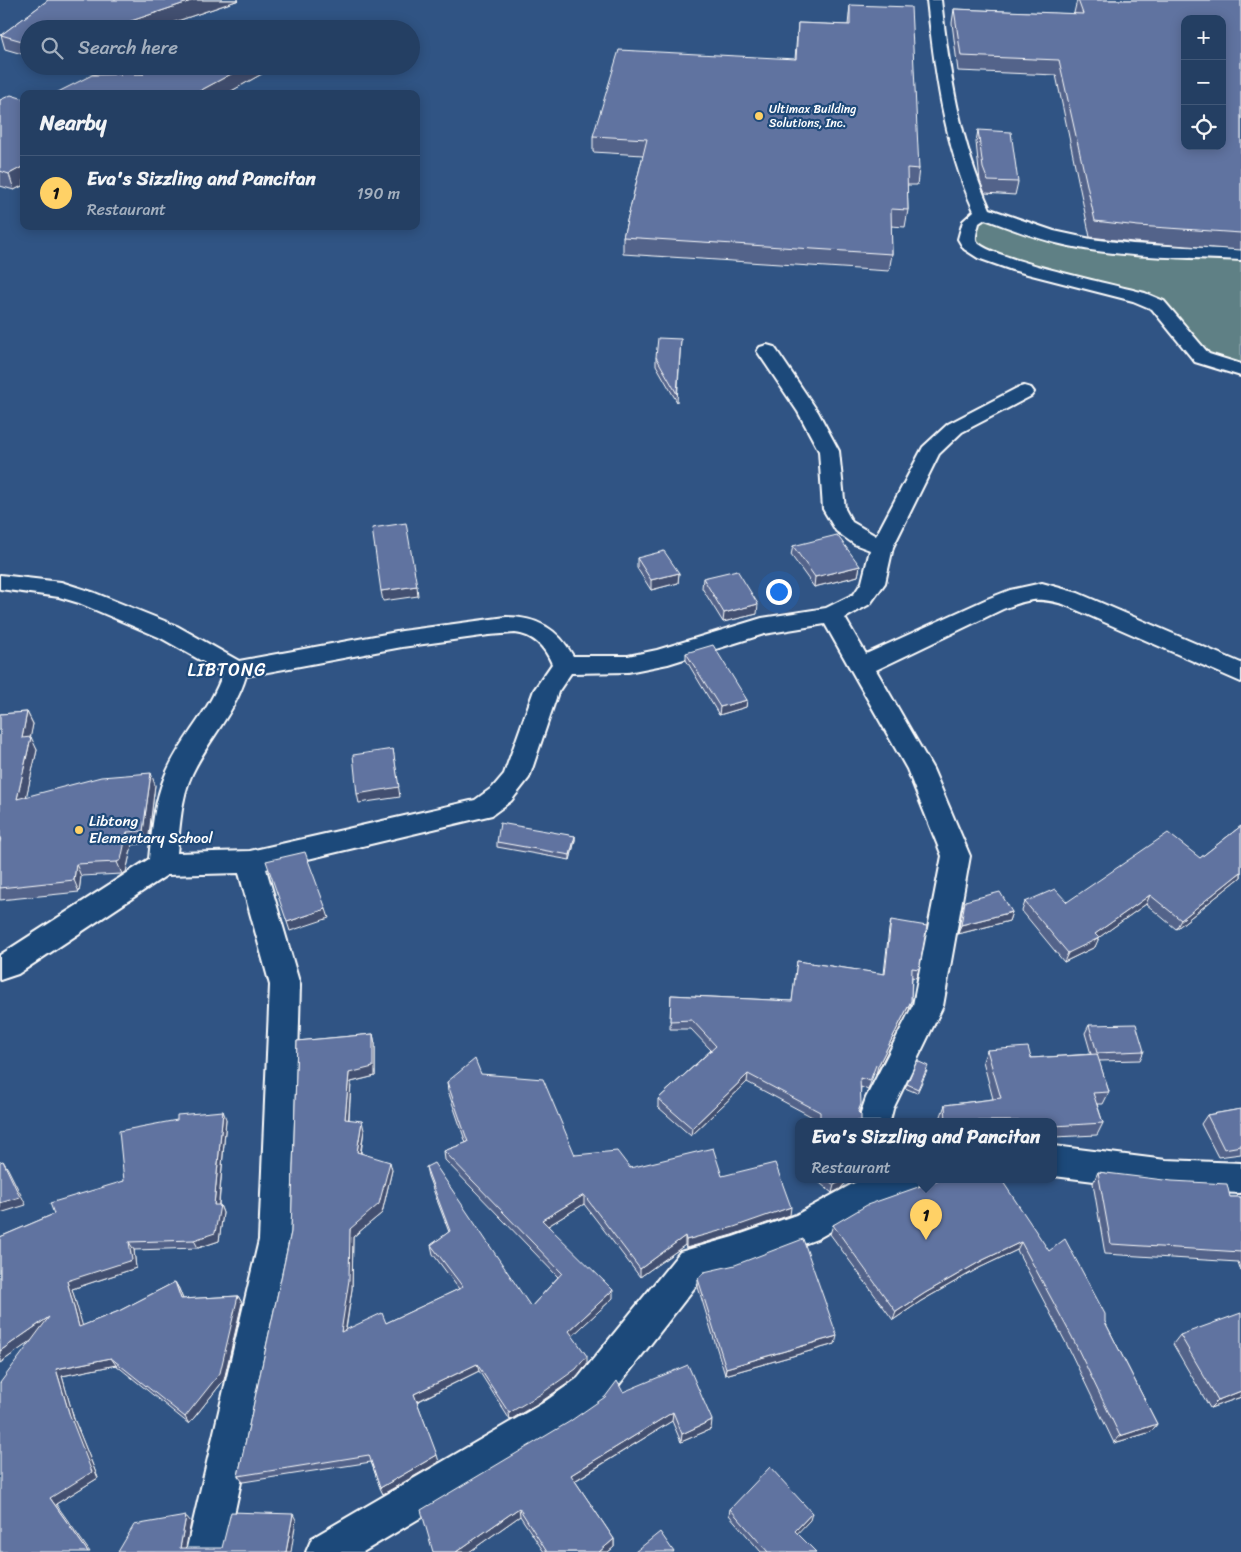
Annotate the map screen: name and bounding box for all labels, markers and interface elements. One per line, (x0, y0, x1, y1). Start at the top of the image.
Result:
map controls (1181, 15, 1226, 150)
button: + (1181, 15, 1226, 60)
search box (20, 20, 420, 75)
text: Search here (78, 31, 178, 64)
icon: search (38, 34, 66, 62)
button: − (1181, 60, 1226, 105)
place label: Ultimax Building Solutions, Inc. (769, 98, 856, 134)
text: Nearby (40, 104, 106, 142)
button: locate (1181, 105, 1226, 150)
marker: Ultimax Building Solutions, Inc. (753, 110, 765, 122)
text: Eva's Sizzling and Pancitan (87, 162, 316, 195)
text: 1 (53, 179, 59, 208)
text: 190 m (357, 179, 400, 208)
text: Restaurant (87, 195, 166, 224)
your location (766, 579, 792, 605)
district label: LIBTONG (187, 654, 267, 686)
place label: Libtong Elementary School (89, 808, 214, 851)
marker: Libtong Elementary School (73, 824, 85, 836)
popup (795, 1118, 1057, 1183)
text: Eva's Sizzling and Pancitan (812, 1120, 1040, 1153)
text: Restaurant (812, 1153, 891, 1182)
pin: 1 (910, 1199, 942, 1240)

